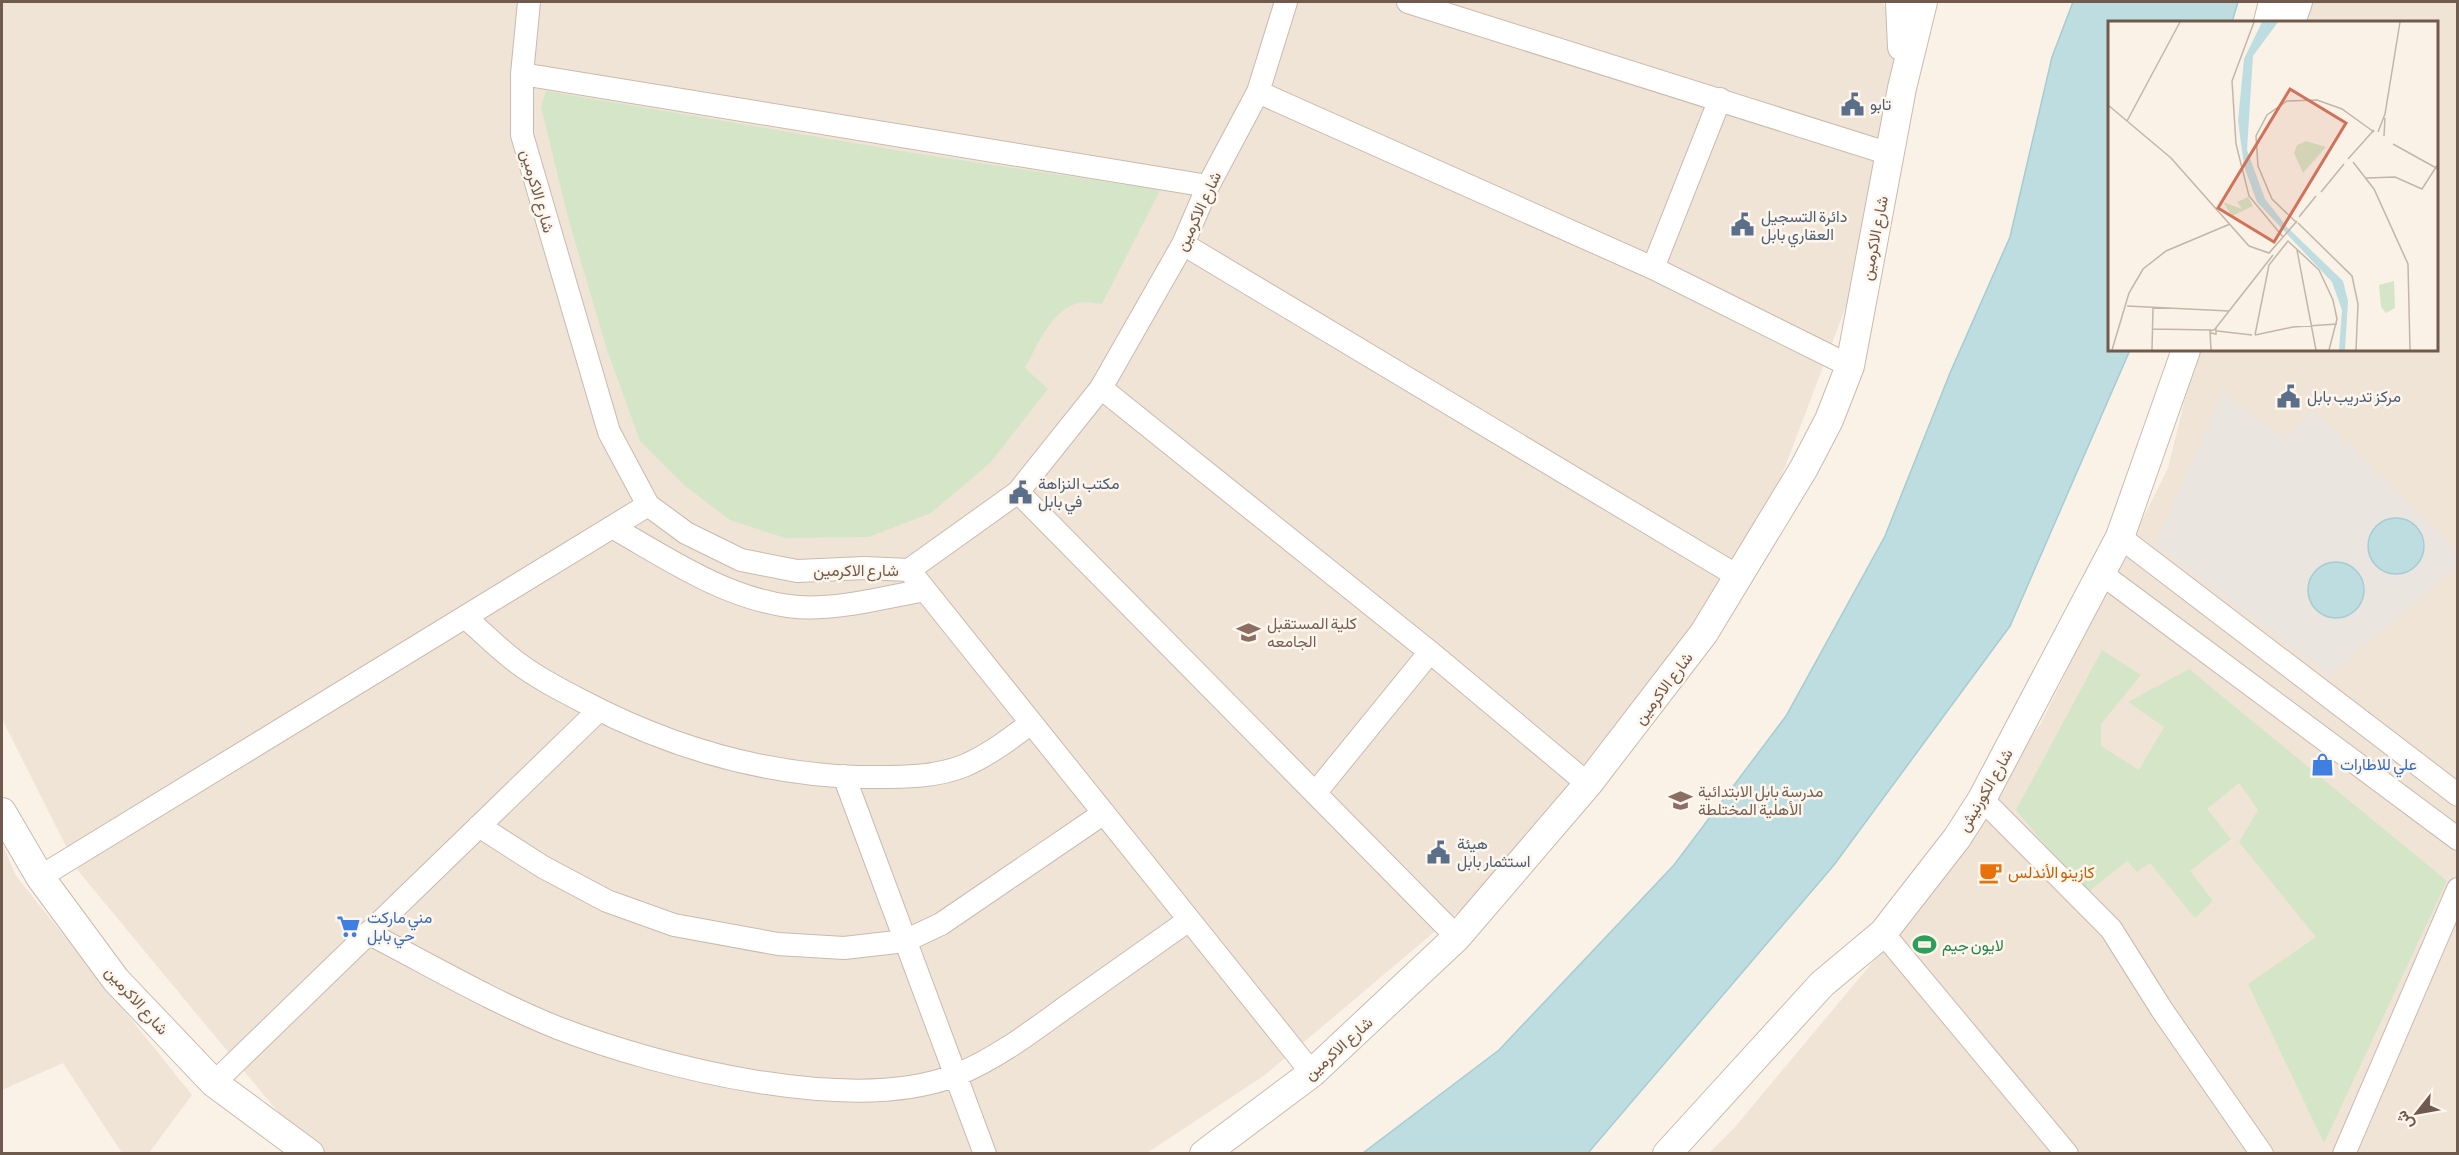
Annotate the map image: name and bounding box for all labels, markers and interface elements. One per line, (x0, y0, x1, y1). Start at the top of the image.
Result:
inset map (2108, 21, 2438, 351)
public building icon: تابو (1839, 91, 1865, 117)
place label: تابو (1870, 95, 1891, 115)
street label: شارع الاكرمين (515, 147, 558, 235)
street label: شارع الاكرمين (1172, 168, 1227, 255)
street label: شارع الاكرمين (1857, 194, 1894, 282)
place label: دائرة التسجيل العقاري بابل (1761, 207, 1847, 248)
public building icon: دائرة التسجيل العقاري بابل (1730, 212, 1756, 238)
public building icon: مركز تدريب بابل (2276, 383, 2302, 409)
place label: مركز تدريب بابل (2307, 387, 2401, 407)
place label: مكتب النزاهة في بابل (1038, 474, 1119, 515)
public building icon: مكتب النزاهة في بابل (1007, 479, 1033, 505)
street label: شارع الاكرمين (813, 561, 899, 582)
place label: كلية المستقبل الجامعه (1267, 614, 1357, 651)
school or university icon: كلية المستقبل الجامعه (1236, 619, 1262, 645)
street label: شارع الاكرمين (1630, 648, 1698, 729)
street label: شارع الكورنيش (1954, 745, 2019, 836)
shop icon: علي للاطارات (2309, 751, 2335, 777)
place label: علي للاطارات (2340, 755, 2417, 778)
place label: مدرسة بابل الابتدائية الأهلية المختلطة (1698, 782, 1823, 819)
school or university icon: مدرسة بابل الابتدائية الأهلية المختلطة (1667, 787, 1693, 813)
place label: هيئة استثمار بابل (1457, 834, 1531, 872)
public building icon: هيئة استثمار بابل (1426, 839, 1452, 865)
cafe icon: كازينو الأندلس (1977, 859, 2003, 885)
place label: كازينو الأندلس (2008, 863, 2095, 883)
place label: مني ماركت حي بابل (367, 908, 432, 949)
supermarket icon: مني ماركت حي بابل (336, 913, 362, 939)
sports icon: لايون جيم (1911, 932, 1937, 958)
place label: لايون جيم (1942, 936, 2004, 956)
street label: شارع الاكرمين (99, 962, 172, 1040)
street label: شارع الاكرمين (1300, 1013, 1378, 1086)
north arrow (2387, 1083, 2447, 1143)
text: ش (2391, 1107, 2418, 1134)

